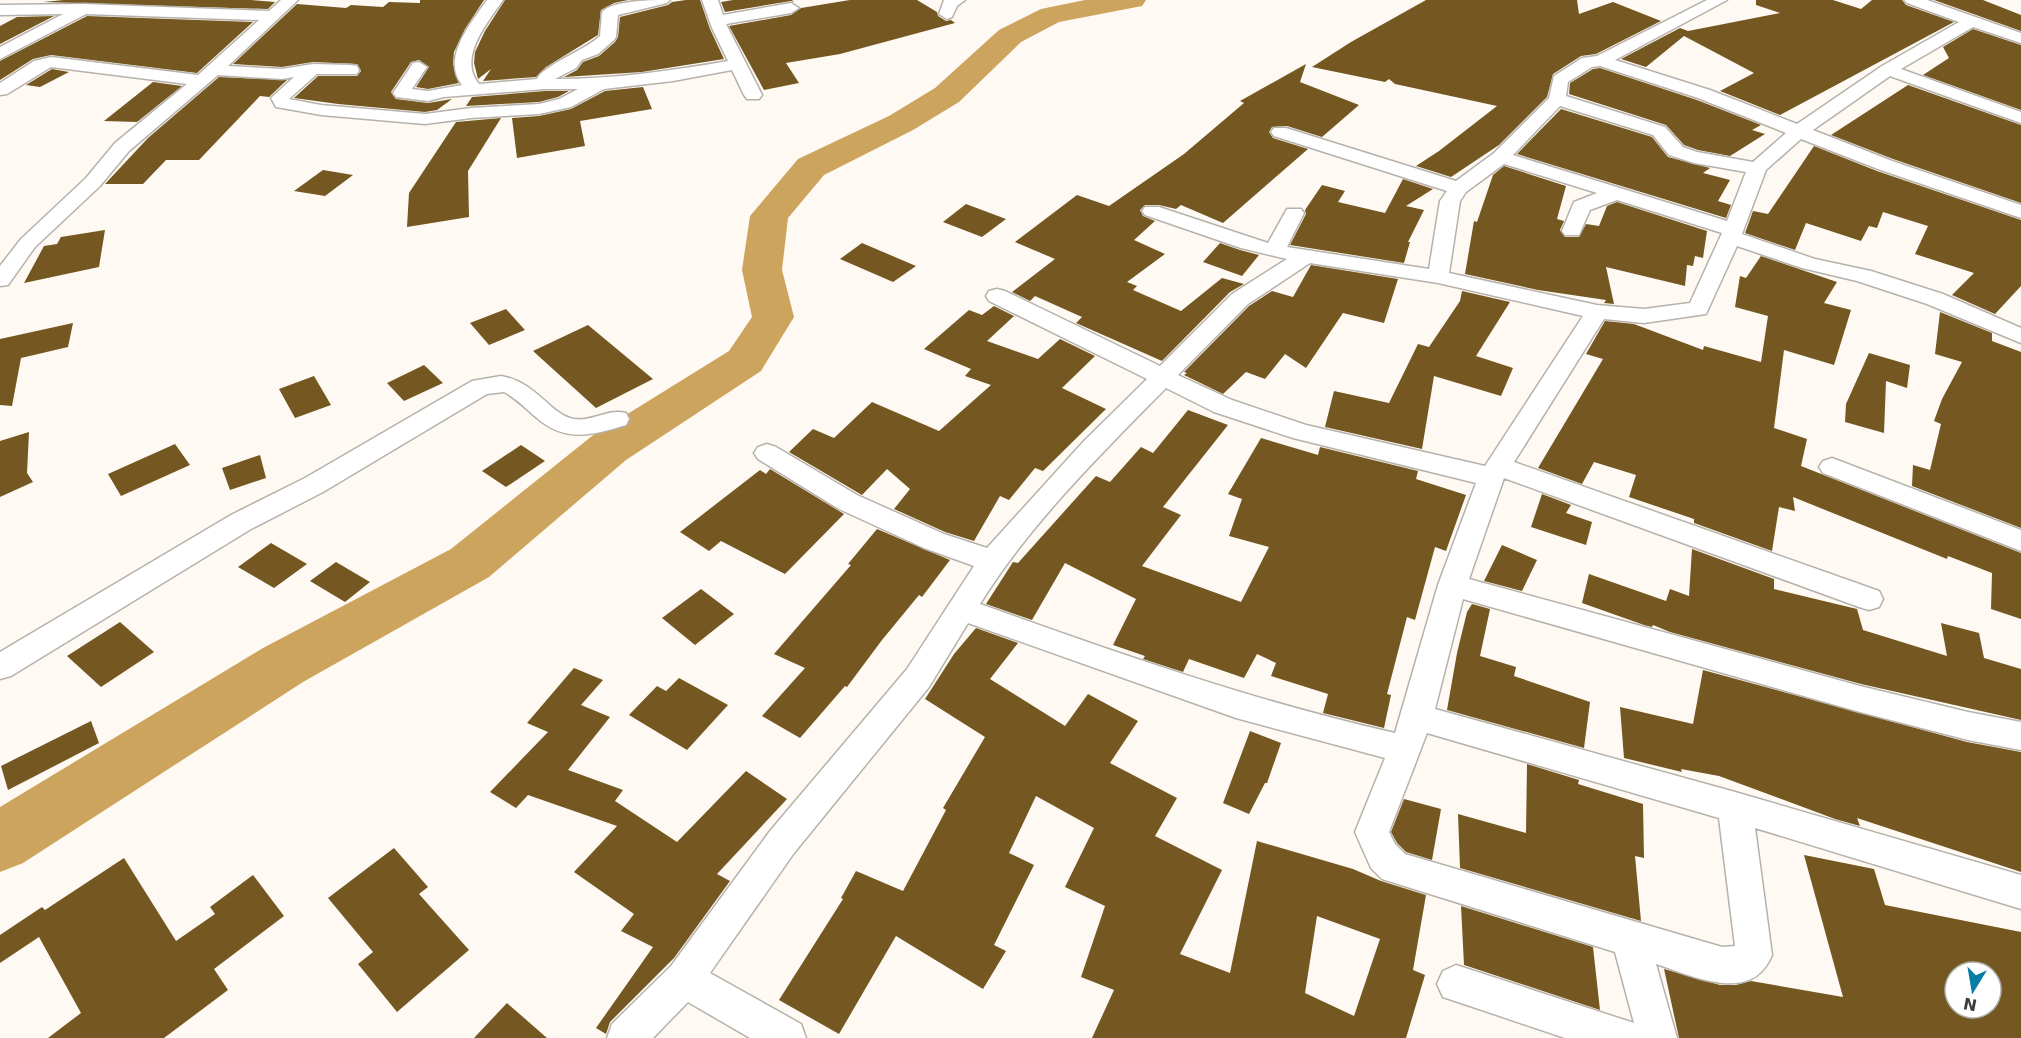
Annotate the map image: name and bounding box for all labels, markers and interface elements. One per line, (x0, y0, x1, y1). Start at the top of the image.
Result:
north arrow (1943, 960, 2003, 1020)
text: N (1962, 994, 1979, 1015)

